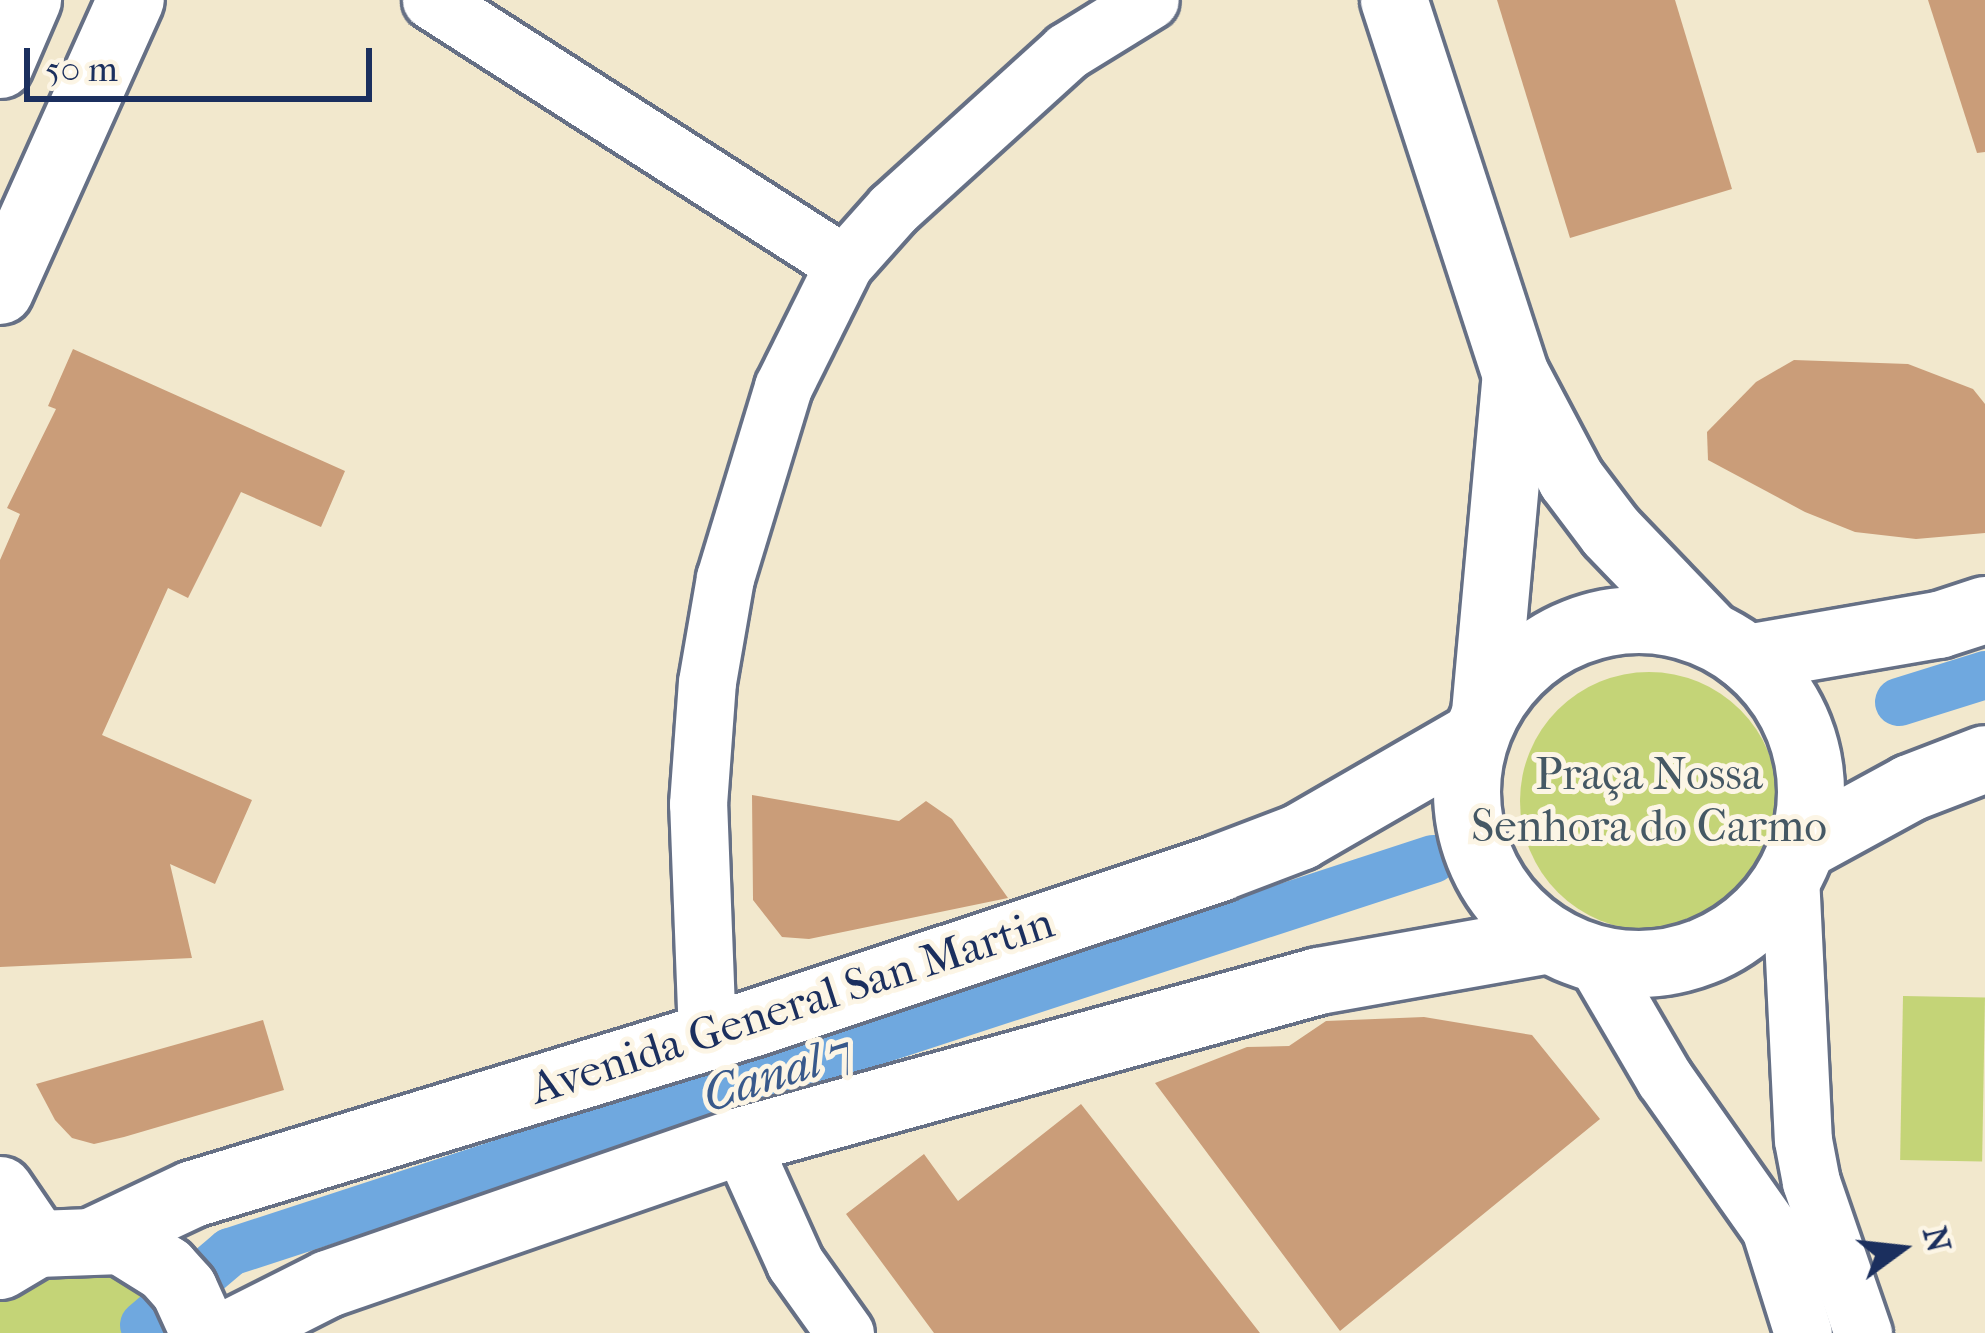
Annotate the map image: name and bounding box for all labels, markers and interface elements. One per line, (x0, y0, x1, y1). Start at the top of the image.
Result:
scale bar (30, 24, 378, 98)
text: 50 m (45, 48, 118, 90)
park label: Praça Nossa Senhora do Carmo (1471, 748, 1827, 854)
street label: Avenida General San Martin (523, 896, 1061, 1116)
water label: Canal 7 (695, 1022, 861, 1124)
north arrow (1841, 1189, 1961, 1309)
text: N (1914, 1222, 1958, 1257)

